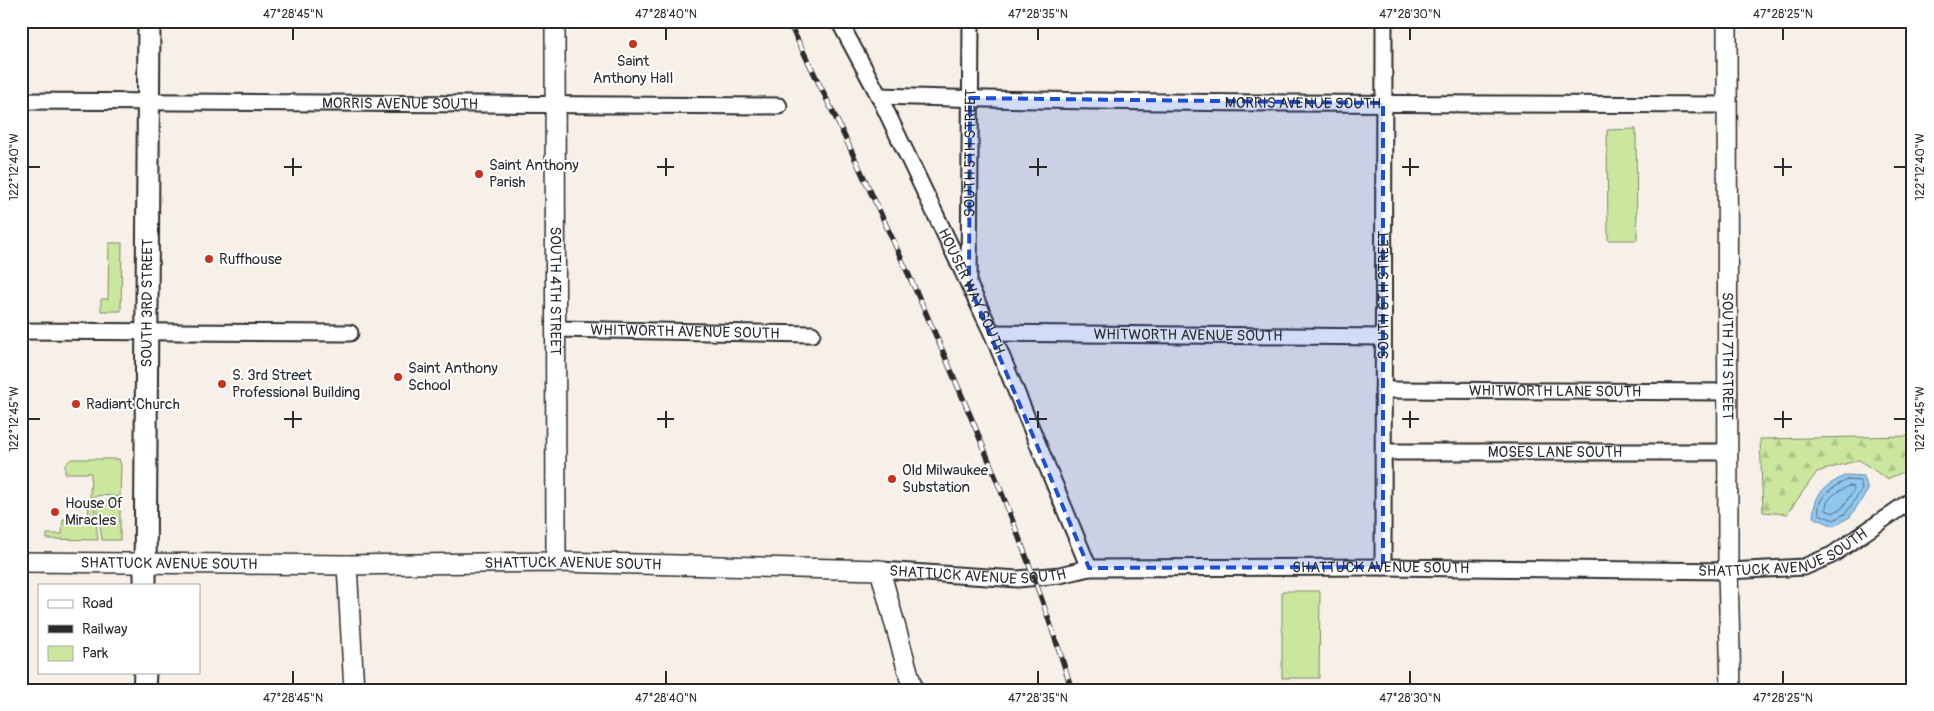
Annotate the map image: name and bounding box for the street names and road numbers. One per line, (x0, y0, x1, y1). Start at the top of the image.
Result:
street label: SOUTH 5TH STREET (960, 89, 980, 217)
street label: MORRIS AVENUE SOUTH (322, 93, 478, 114)
street label: MORRIS AVENUE SOUTH (1225, 93, 1381, 113)
street label: HOUSER WAY SOUTH (934, 225, 1009, 357)
street label: SOUTH 4TH STREET (546, 227, 565, 355)
street label: SOUTH 6TH STREET (1374, 231, 1393, 359)
street label: SOUTH 3RD STREET (137, 239, 157, 367)
street label: SOUTH 7TH STREET (1718, 292, 1737, 420)
street label: WHITWORTH AVENUE SOUTH (590, 320, 780, 343)
street label: WHITWORTH AVENUE SOUTH (1093, 325, 1283, 345)
street label: WHITWORTH LANE SOUTH (1469, 381, 1641, 401)
street label: MOSES LANE SOUTH (1488, 443, 1622, 462)
street label: SHATTUCK AVENUE SOUTH (1698, 524, 1871, 581)
street label: SHATTUCK AVENUE SOUTH (484, 552, 662, 574)
street label: SHATTUCK AVENUE SOUTH (80, 553, 258, 574)
street label: SHATTUCK AVENUE SOUTH (1292, 557, 1469, 577)
street label: SHATTUCK AVENUE SOUTH (889, 561, 1068, 589)

